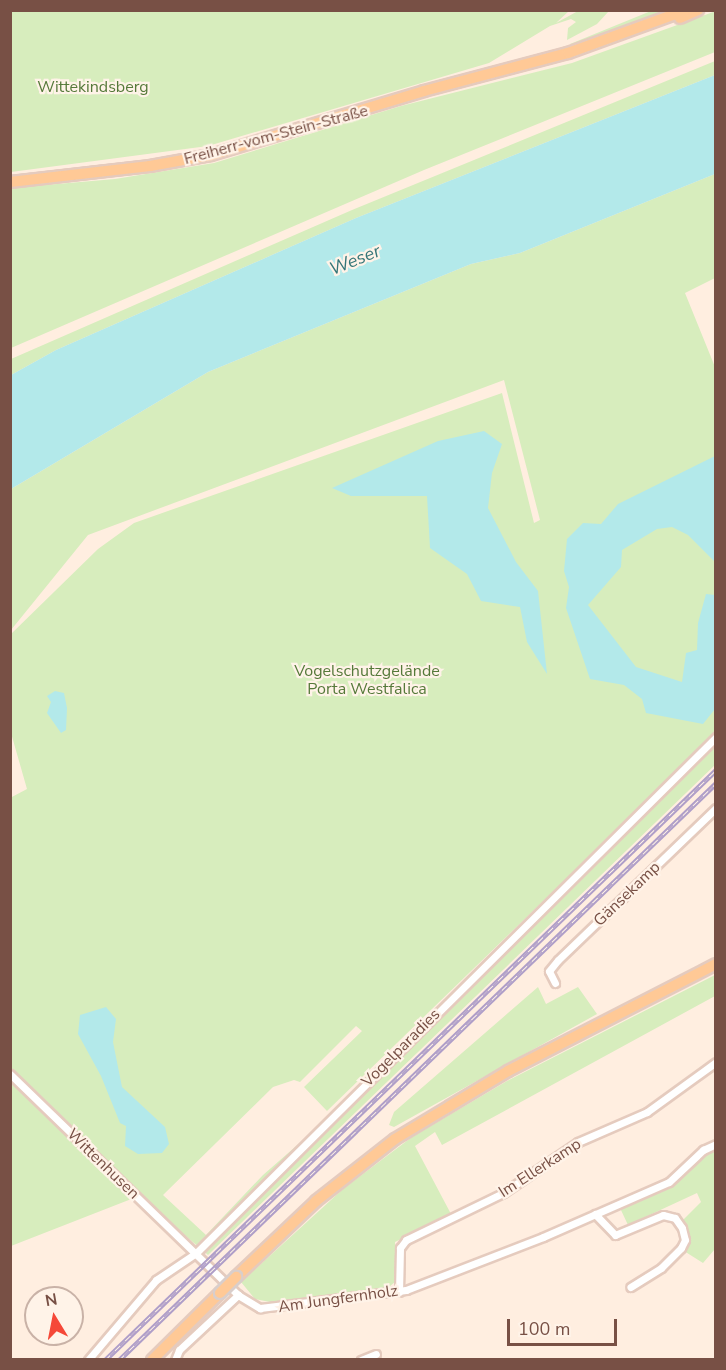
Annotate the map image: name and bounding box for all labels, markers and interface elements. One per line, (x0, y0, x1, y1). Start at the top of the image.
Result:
park label: Wittekindsberg (37, 77, 149, 97)
street label: Freiherr-vom-Stein-Straße (182, 101, 370, 169)
water label: Weser (326, 240, 384, 280)
park label: Vogelschutzgelände Porta Westfalica (294, 661, 440, 699)
street label: Gänsekamp (590, 858, 664, 930)
street label: Vogelparadies (358, 1005, 444, 1091)
street label: Wittenhusen (63, 1125, 143, 1203)
street label: Im Ellerkamp (495, 1134, 585, 1202)
street label: Am Jungfernholz (277, 1281, 399, 1317)
north arrow (24, 1286, 84, 1346)
text: N (43, 1288, 59, 1312)
scale bar (510, 1307, 620, 1345)
text: 100 m (518, 1317, 570, 1341)

